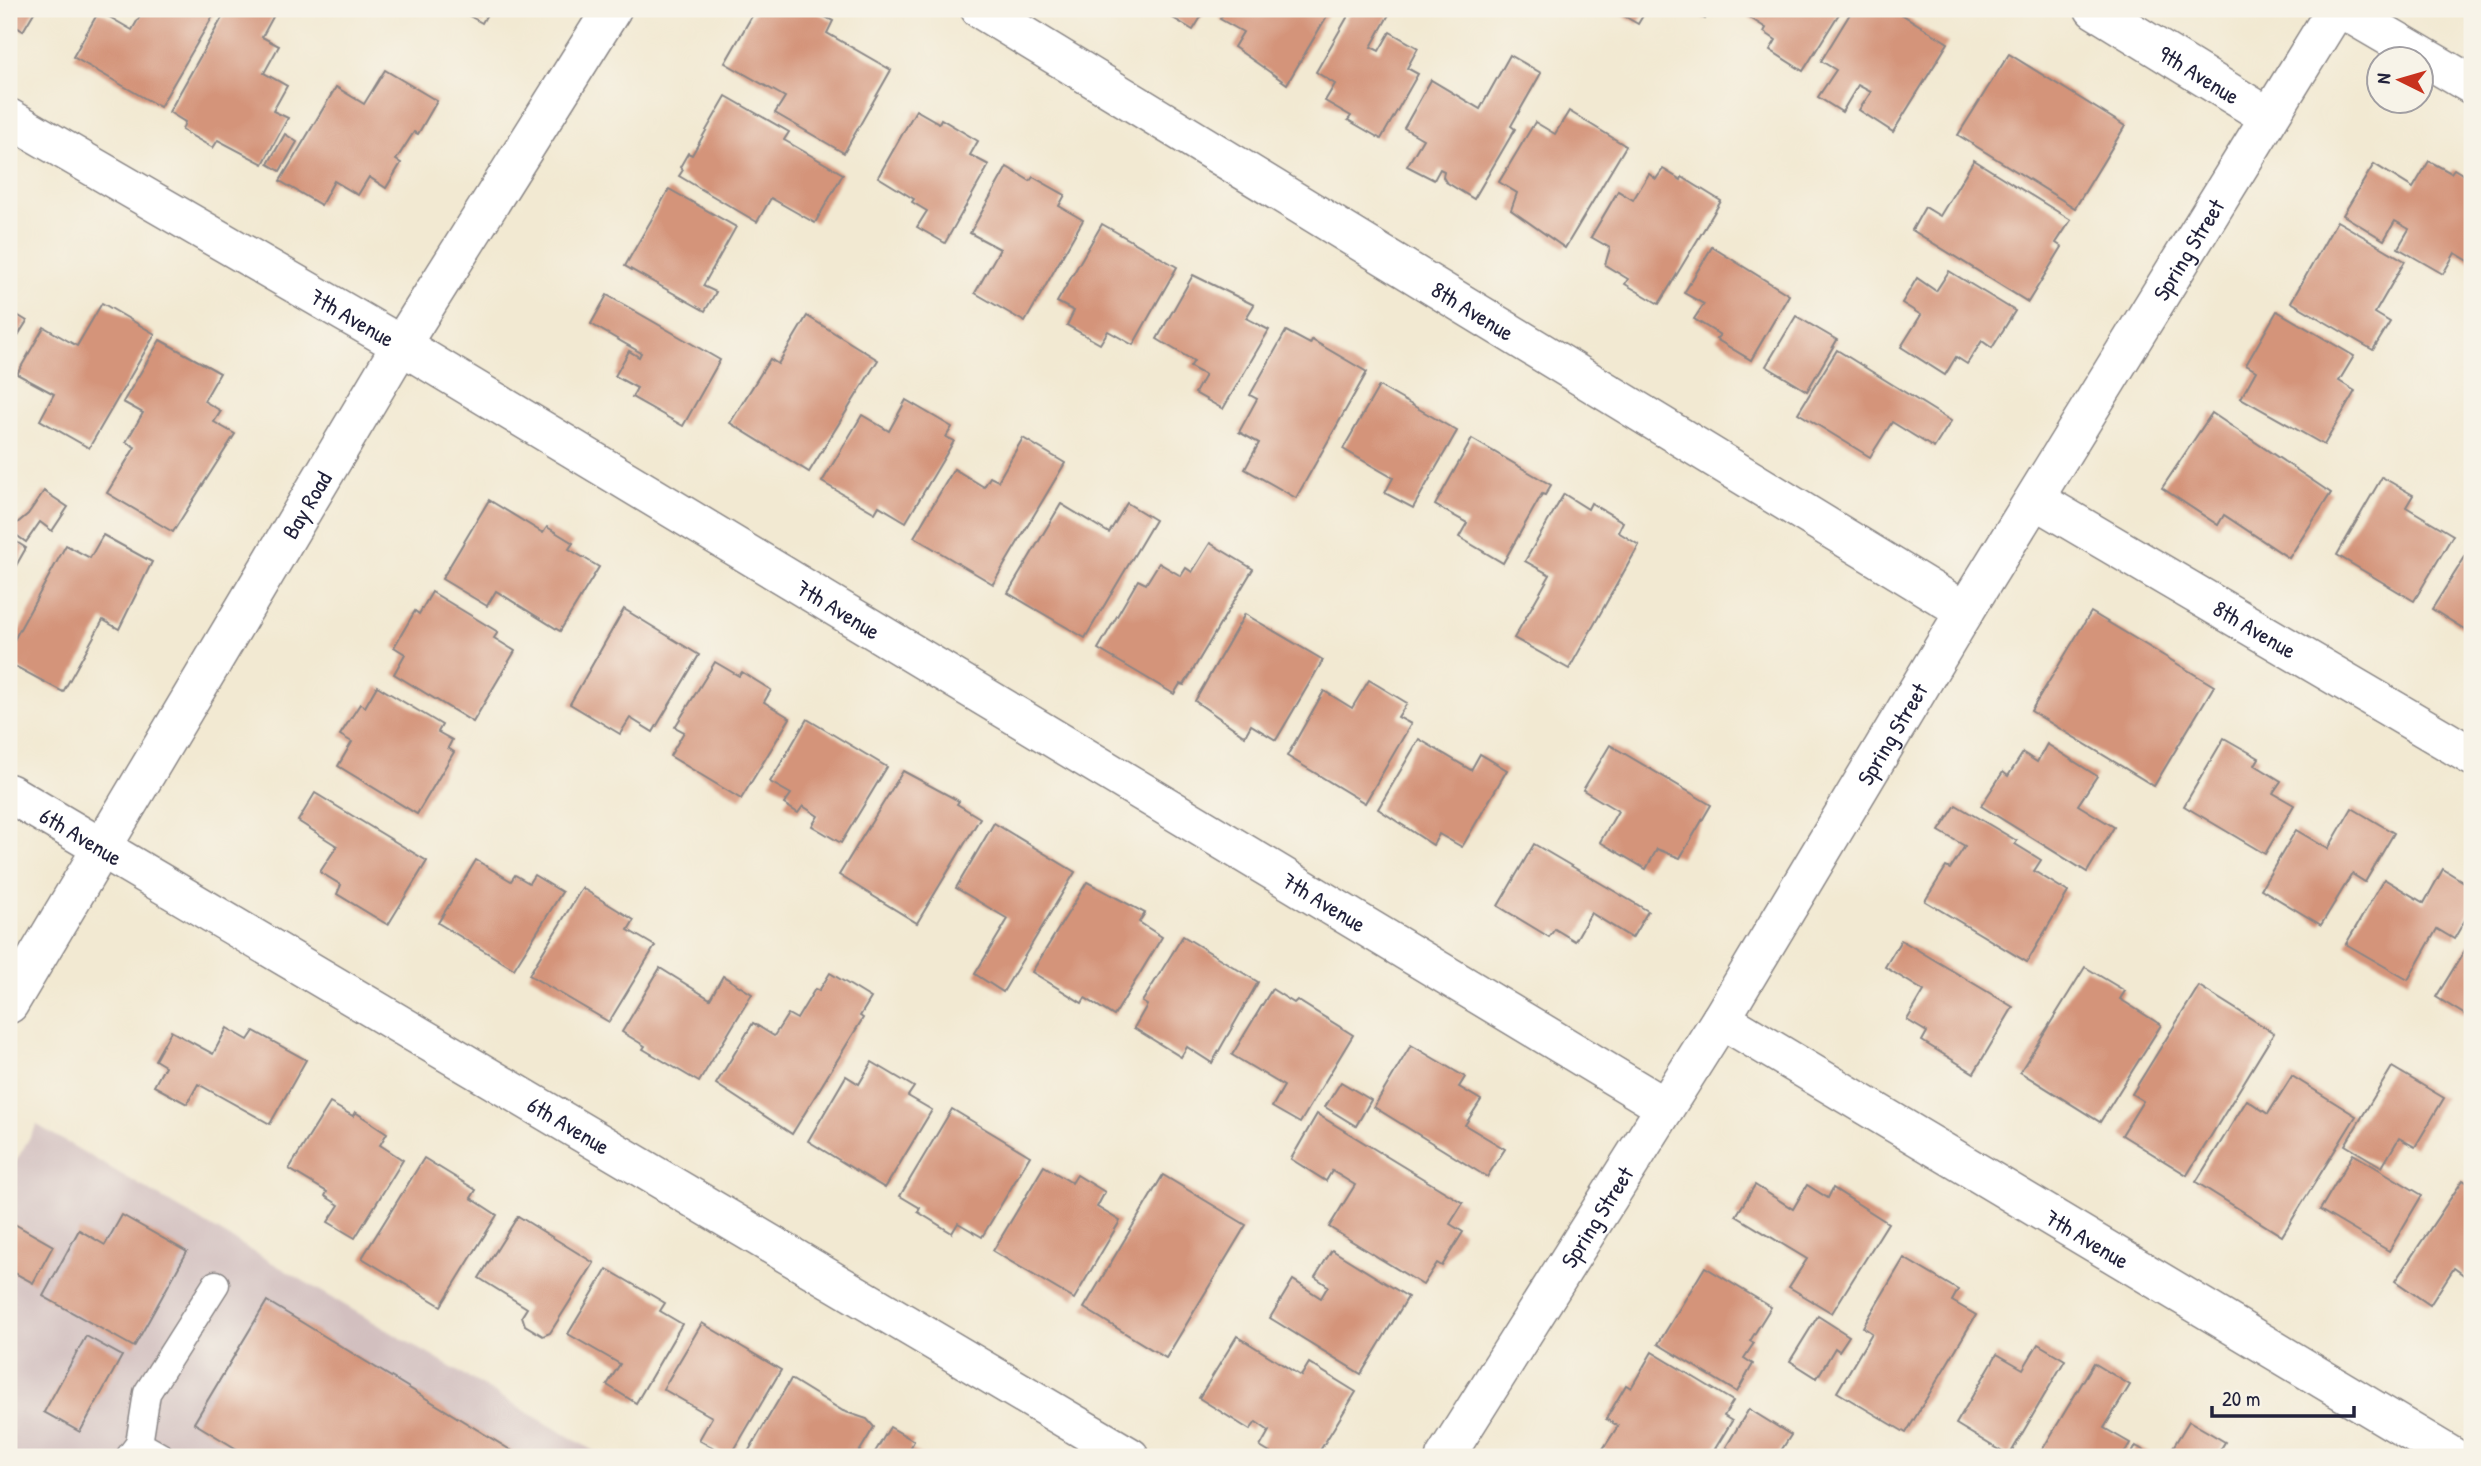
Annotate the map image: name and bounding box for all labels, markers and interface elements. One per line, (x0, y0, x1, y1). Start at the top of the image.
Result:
street label: 9th Avenue (2153, 37, 2246, 111)
north arrow (2366, 46, 2436, 116)
text: N (2370, 72, 2396, 85)
street label: Spring Street (2145, 192, 2232, 306)
street label: 8th Avenue (1426, 273, 1520, 347)
street label: 7th Avenue (305, 280, 400, 354)
street label: Bay Road (274, 465, 338, 544)
street label: 7th Avenue (791, 572, 886, 646)
street label: 8th Avenue (2208, 592, 2302, 665)
street label: Spring Street (1849, 676, 1935, 791)
street label: 6th Avenue (34, 799, 128, 872)
street label: 7th Avenue (1277, 864, 1372, 939)
street label: 6th Avenue (522, 1088, 616, 1161)
street label: Spring Street (1553, 1159, 1640, 1273)
street label: 7th Avenue (2040, 1201, 2135, 1275)
scale bar (2212, 1375, 2353, 1419)
text: 20 m (2222, 1384, 2260, 1413)

